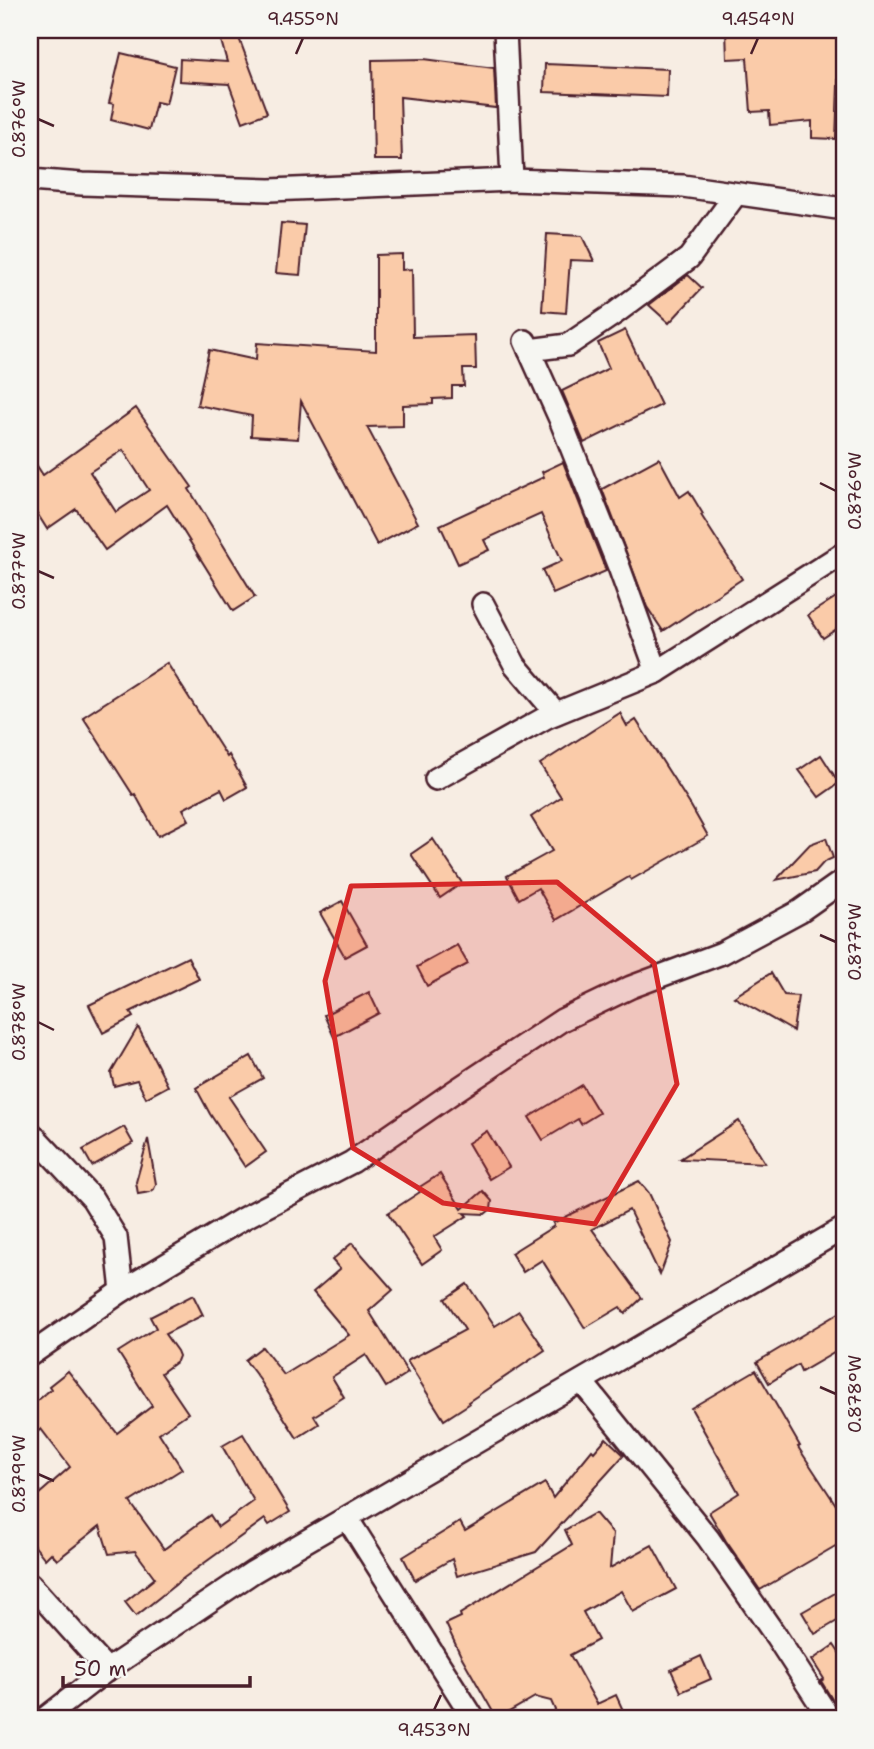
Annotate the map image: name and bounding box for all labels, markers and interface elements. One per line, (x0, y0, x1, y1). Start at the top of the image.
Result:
text: 9.455°N (267, 7, 339, 31)
text: 9.454°N (721, 7, 795, 31)
text: 0.876°W (7, 80, 31, 158)
text: 0.876°W (843, 452, 867, 530)
text: 0.877°W (7, 532, 31, 610)
text: 0.877°W (843, 903, 867, 981)
text: 0.878°W (7, 983, 31, 1061)
text: 0.878°W (843, 1355, 867, 1433)
text: 0.879°W (7, 1435, 31, 1513)
scale bar (63, 1644, 250, 1688)
text: 50 m (74, 1655, 127, 1683)
text: 9.453°N (397, 1718, 471, 1742)

